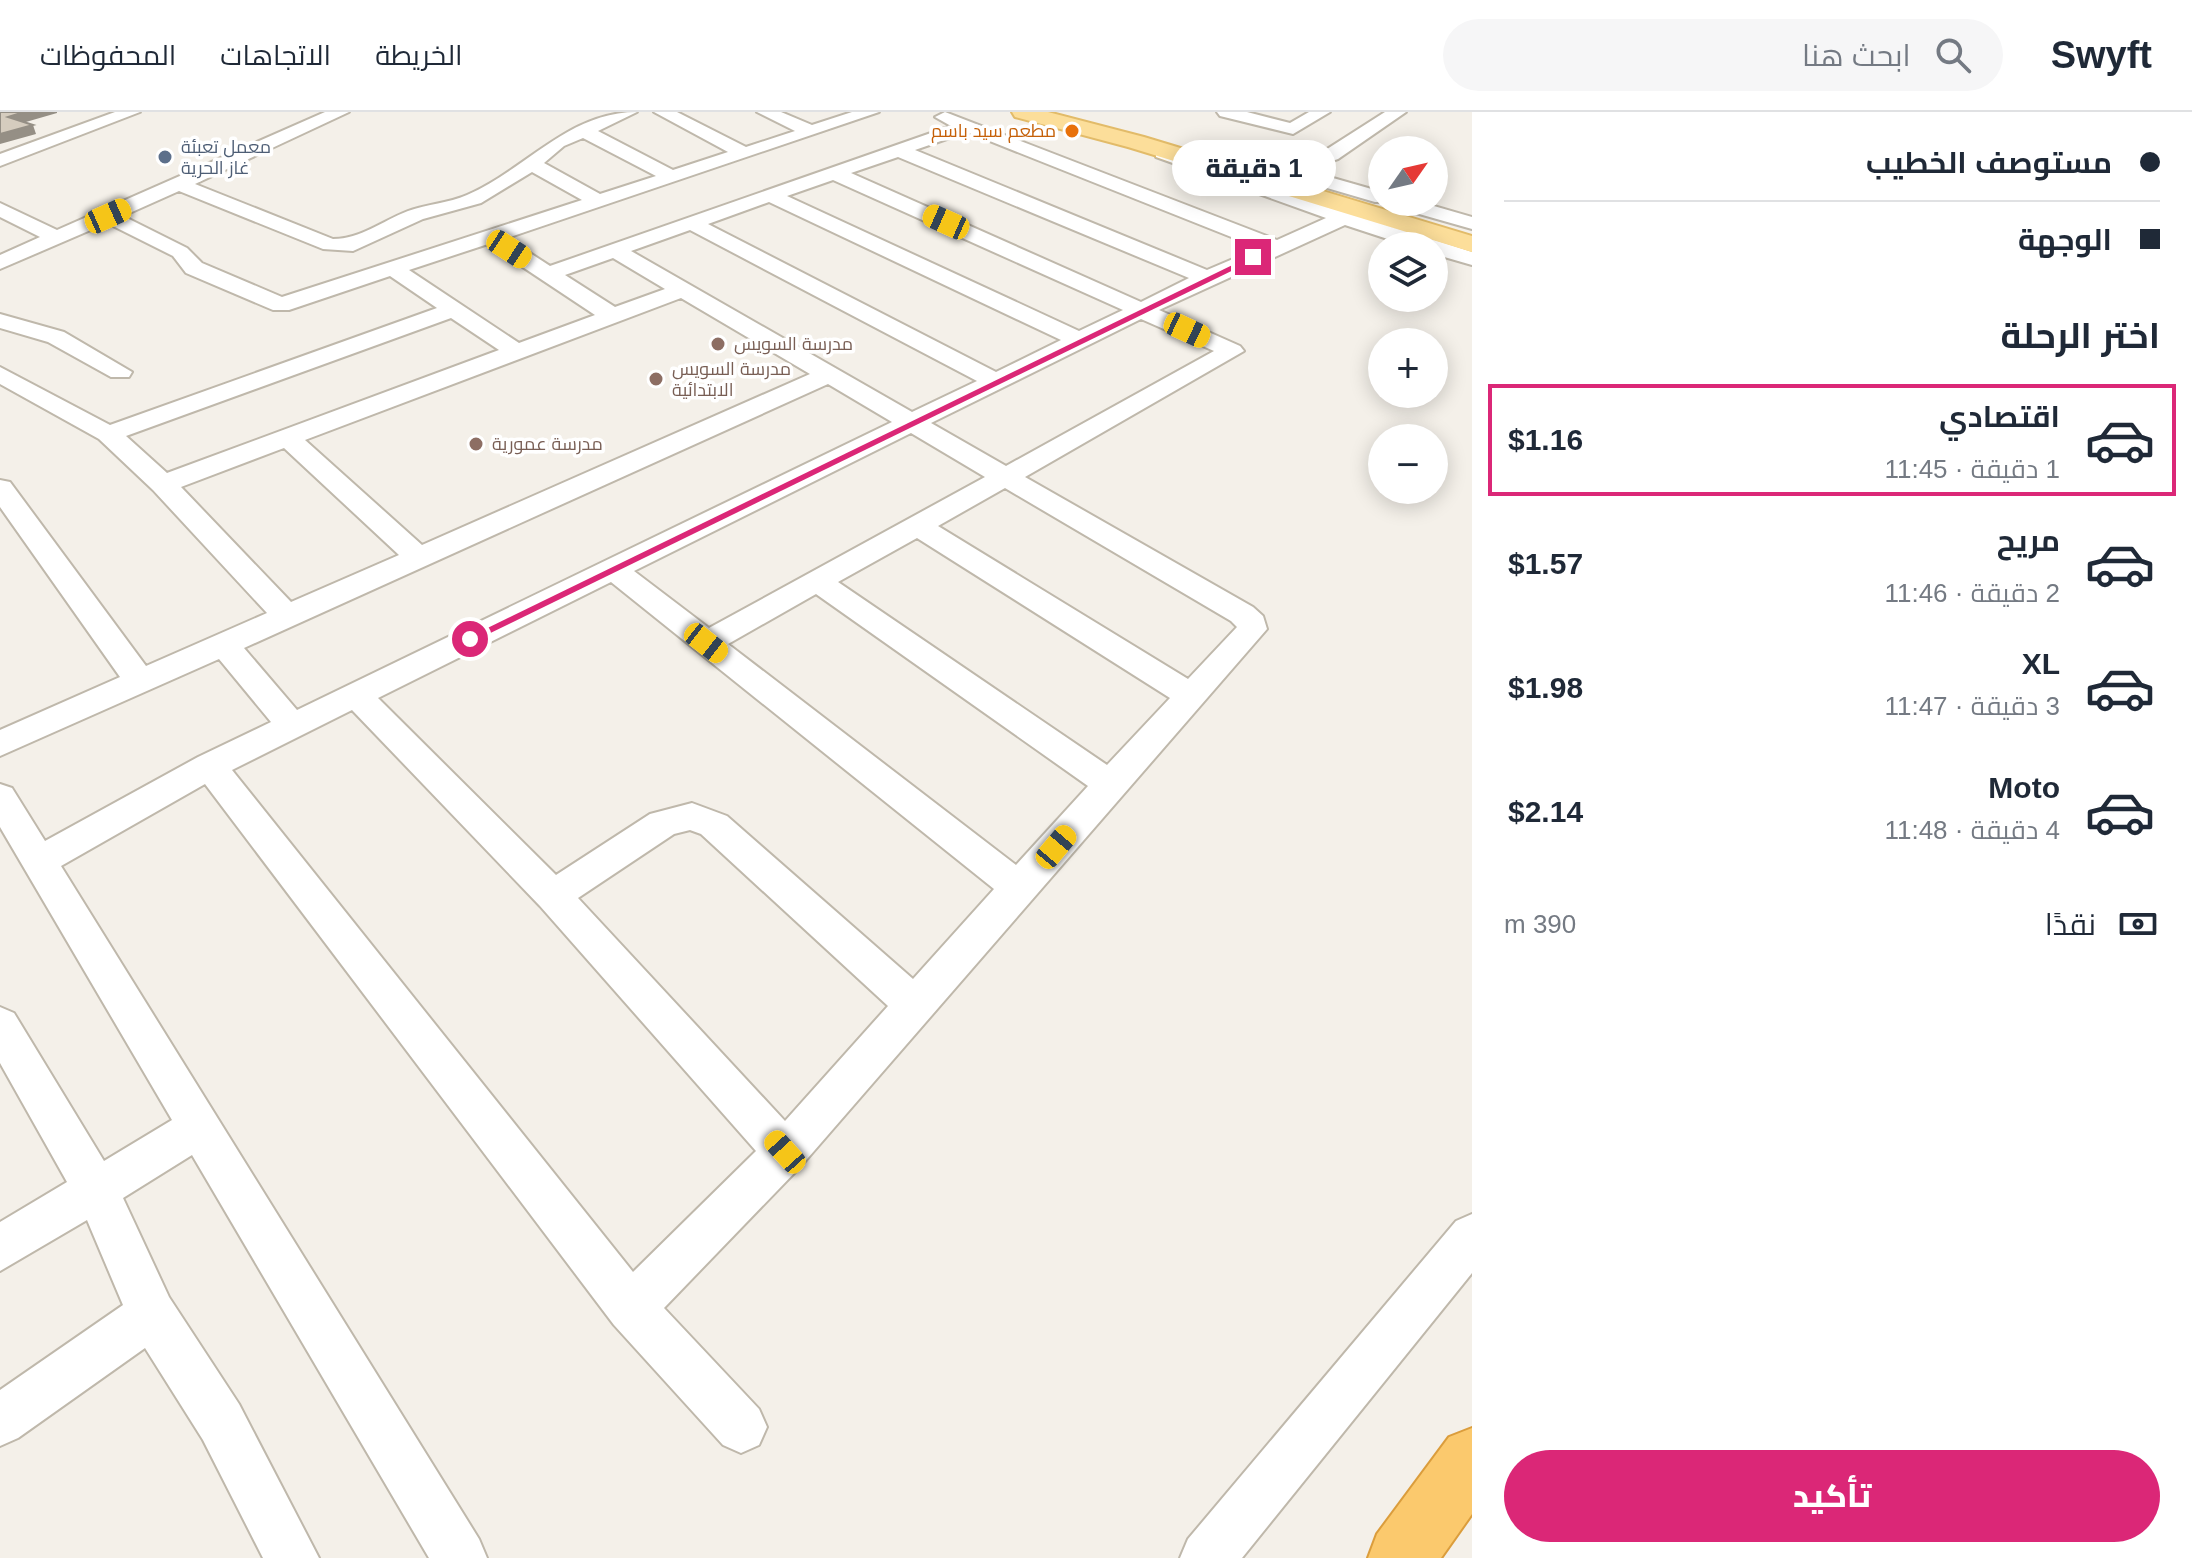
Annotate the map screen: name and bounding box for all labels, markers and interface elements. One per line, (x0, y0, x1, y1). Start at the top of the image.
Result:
search box (1443, 19, 2003, 91)
icon: search (1931, 33, 1975, 77)
text: Swyft (2051, 34, 2152, 76)
text: ابحث هنا (1802, 39, 1911, 72)
text: المحفوظات (40, 40, 176, 71)
text: الاتجاهات (220, 40, 331, 71)
text: الخريطة (375, 40, 463, 71)
place label: مطعم سيد باسم (931, 121, 1056, 143)
marker: مطعم سيد باسم (1063, 122, 1081, 140)
north arrow (1368, 136, 1448, 216)
map controls (1368, 136, 1448, 504)
place label: معمل تعبئة غاز الحرية (181, 137, 271, 179)
callout: 1 دقيقة (1171, 141, 1335, 197)
text: مستوصف الخطيب (1866, 146, 2112, 179)
marker: معمل تعبئة غاز الحرية (156, 148, 174, 166)
text: 1 دقيقة (1205, 153, 1303, 183)
car (81, 195, 135, 237)
car (919, 201, 973, 243)
text: الوجهة (2018, 223, 2112, 256)
car (482, 226, 536, 272)
button: layers (1368, 232, 1448, 312)
route end (1235, 239, 1271, 275)
car (1160, 309, 1214, 351)
text: اختر الرحلة (2000, 315, 2160, 356)
button: + (1368, 328, 1448, 408)
place label: مدرسة السويس (734, 334, 853, 355)
marker: مدرسة السويس (709, 335, 727, 353)
place label: مدرسة السويس الابتدائية (672, 359, 791, 400)
marker: مدرسة السويس الابتدائية (647, 370, 665, 388)
text: اقتصادي (1939, 400, 2060, 433)
icon: car (2084, 404, 2156, 476)
text: $1.16 (1508, 423, 1583, 456)
button: − (1368, 424, 1448, 504)
place label: مدرسة عمورية (492, 434, 603, 455)
marker: مدرسة عمورية (467, 435, 485, 453)
text: 1 دقيقة · 11:45 (1884, 454, 2060, 484)
text: مريح (1997, 524, 2060, 557)
icon: car (2084, 528, 2156, 600)
text: $1.57 (1508, 547, 1583, 580)
text: 2 دقيقة · 11:46 (1884, 578, 2060, 608)
car (680, 619, 732, 667)
route start (452, 621, 488, 657)
text: XL (2022, 647, 2060, 680)
icon: car (2084, 652, 2156, 724)
text: $1.98 (1508, 671, 1583, 704)
text: 3 دقيقة · 11:47 (1884, 691, 2060, 721)
text: Moto (1988, 771, 2060, 804)
icon: car (2084, 776, 2156, 848)
text: $2.14 (1508, 795, 1583, 828)
text: 4 دقيقة · 11:48 (1884, 815, 2060, 845)
car (1031, 821, 1081, 873)
icon: cash (2116, 902, 2160, 946)
text: نقدًا (2045, 908, 2096, 941)
text: 390 m (1504, 909, 1576, 939)
car (760, 1126, 810, 1178)
button: تأكيد (1504, 1450, 2160, 1542)

